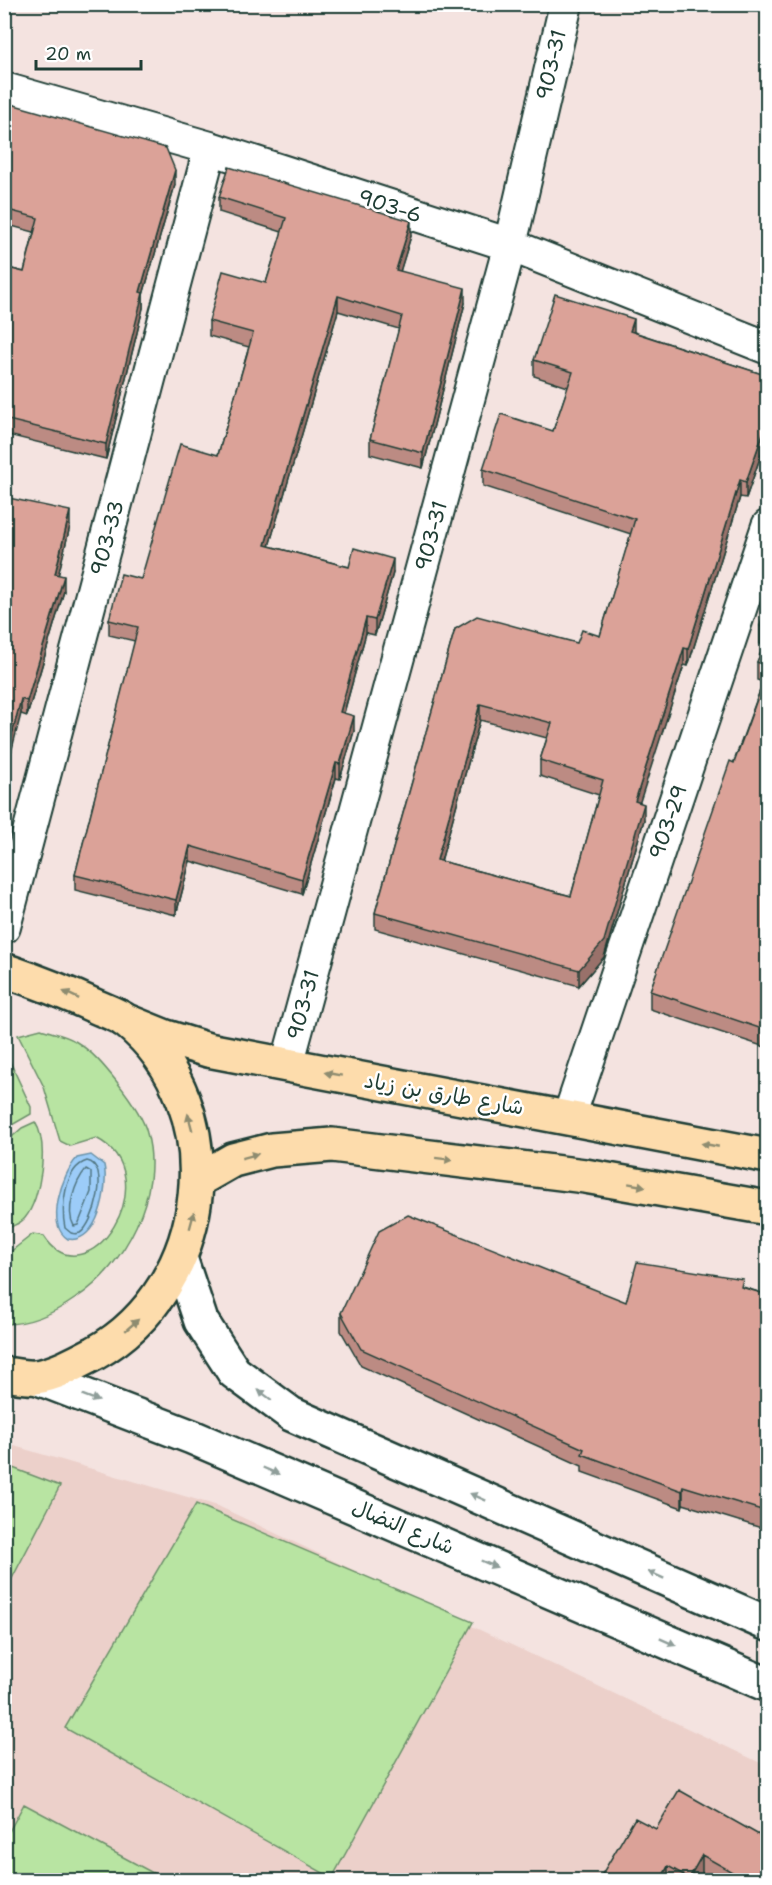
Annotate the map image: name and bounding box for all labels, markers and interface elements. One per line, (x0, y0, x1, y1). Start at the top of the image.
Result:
street label: 903-31 (529, 27, 573, 103)
scale bar (36, 33, 141, 71)
text: 20 m (45, 42, 91, 66)
street label: 903-6 (354, 183, 426, 229)
street label: 903-33 (83, 497, 131, 579)
street label: 903-31 (408, 498, 454, 574)
street label: 903-29 (642, 781, 694, 863)
street label: 903-31 (280, 967, 326, 1043)
one-way arrow (62, 990, 80, 1000)
street label: شارع طارق بن زياد (362, 1066, 526, 1123)
one-way arrow (323, 1069, 342, 1078)
one-way arrow (184, 1113, 194, 1131)
one-way arrow (700, 1140, 719, 1149)
one-way arrow (241, 1150, 260, 1160)
one-way arrow (434, 1154, 453, 1163)
one-way arrow (627, 1181, 646, 1190)
one-way arrow (188, 1210, 197, 1228)
one-way arrow (125, 1318, 140, 1332)
one-way arrow (257, 1389, 272, 1401)
one-way arrow (82, 1393, 100, 1403)
one-way arrow (263, 1466, 281, 1476)
one-way arrow (469, 1492, 486, 1501)
street label: شارع النضال (347, 1493, 458, 1562)
one-way arrow (481, 1559, 499, 1569)
one-way arrow (647, 1570, 665, 1580)
one-way arrow (660, 1637, 677, 1646)

